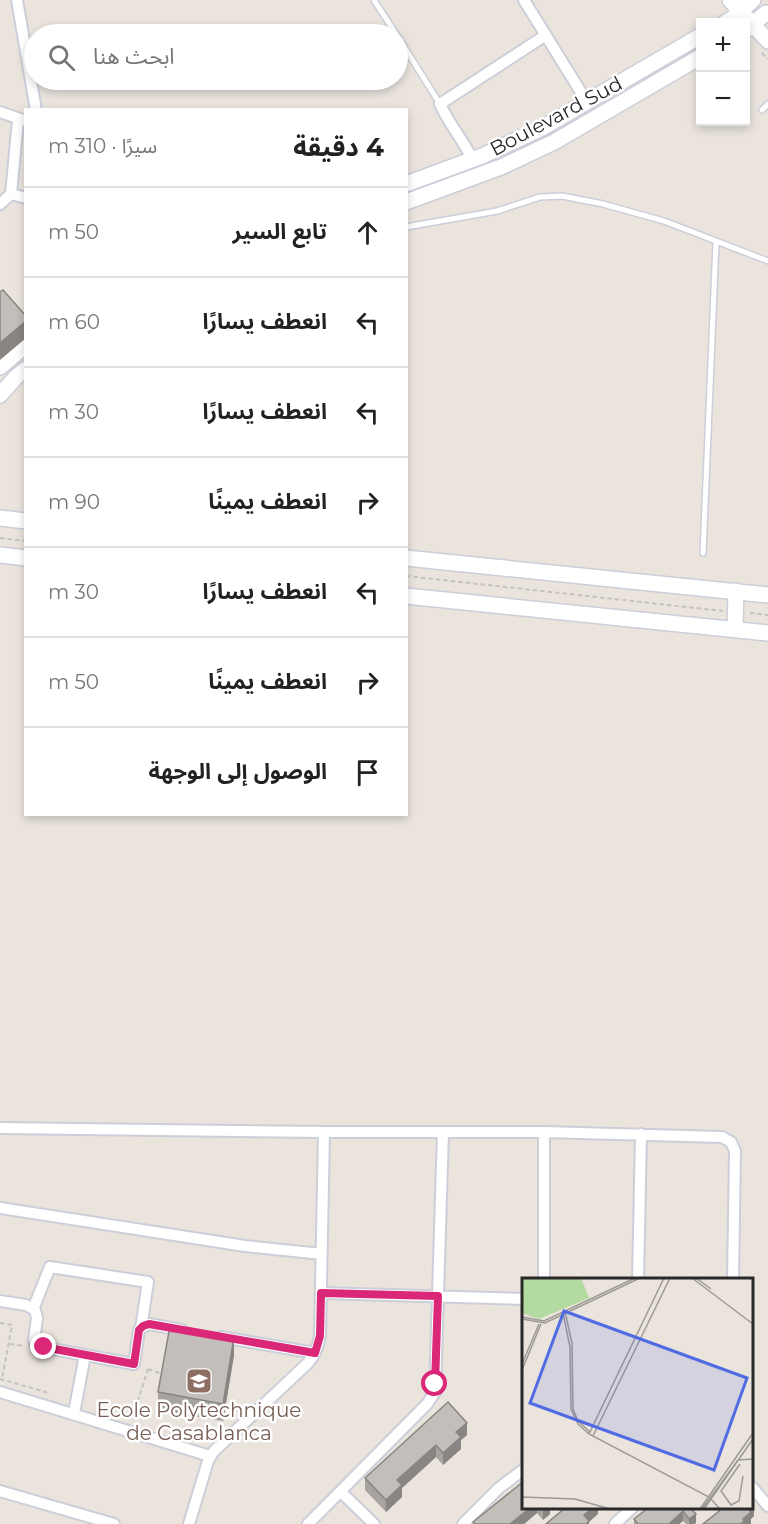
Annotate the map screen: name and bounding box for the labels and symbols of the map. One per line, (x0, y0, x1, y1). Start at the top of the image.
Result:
street label: Boulevard Sud (486, 71, 626, 161)
inset map (522, 1278, 753, 1509)
route end (30, 1333, 56, 1359)
school or university icon: Ecole Polytechnique de Casablanca (184, 1366, 214, 1396)
route start (421, 1370, 447, 1396)
place label: Ecole Polytechnique de Casablanca (97, 1398, 301, 1445)

